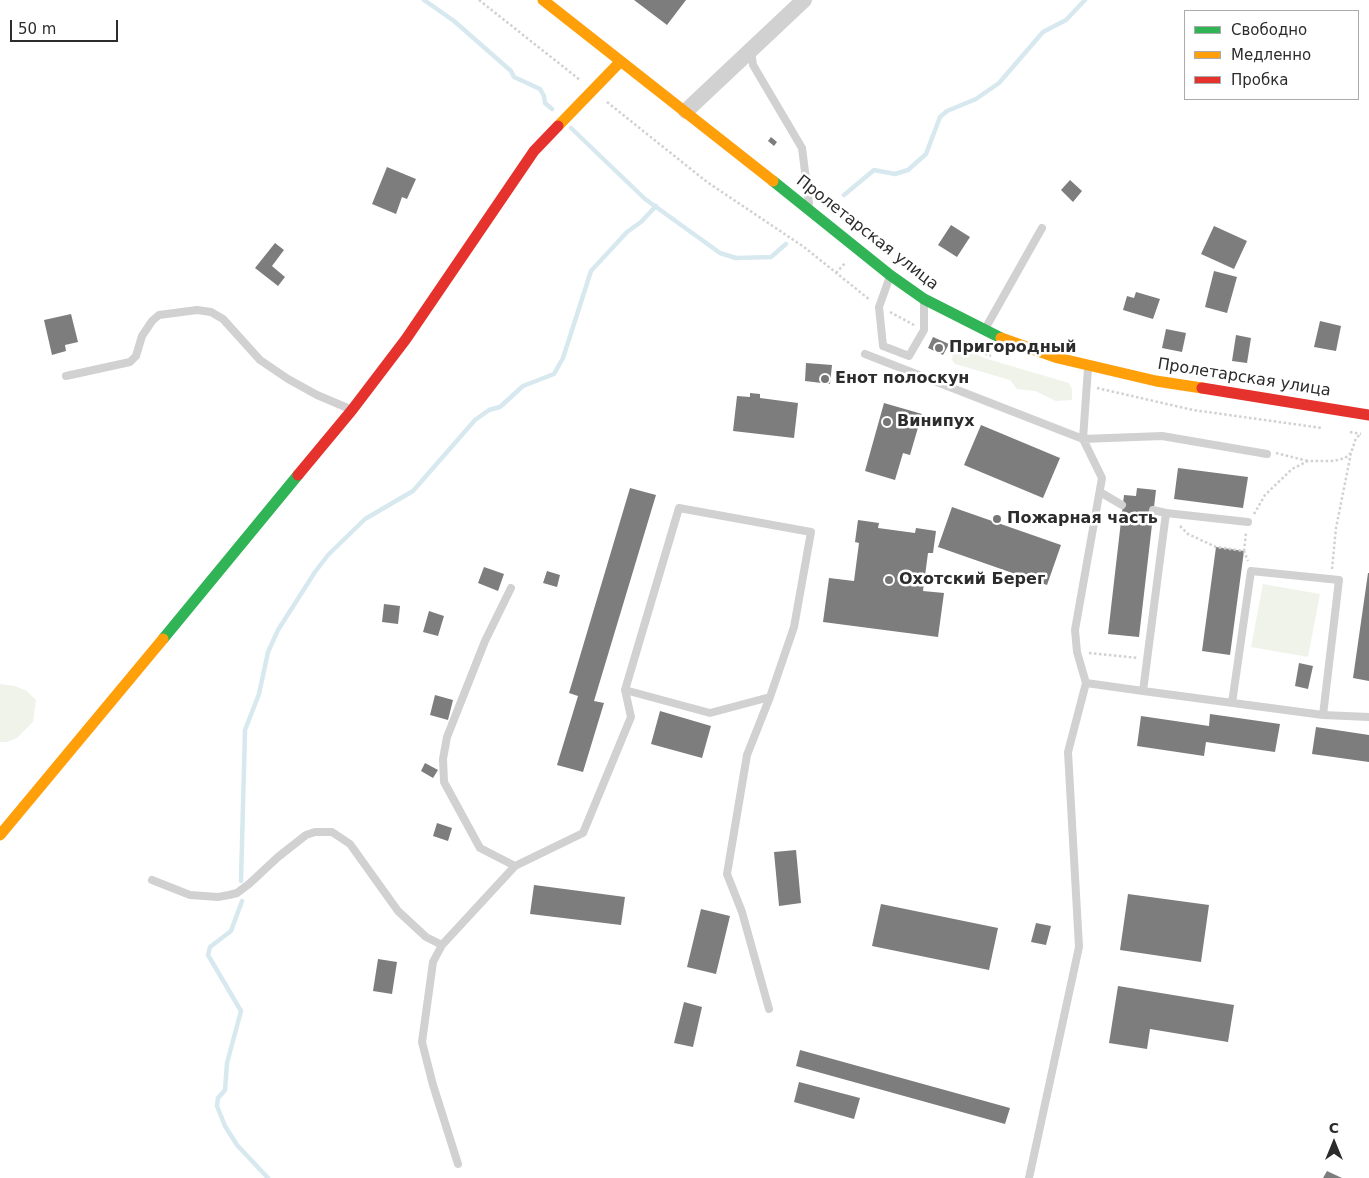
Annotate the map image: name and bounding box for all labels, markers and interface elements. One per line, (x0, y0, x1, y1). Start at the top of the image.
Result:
scale bar (12, 10, 120, 42)
legend (1184, 10, 1359, 100)
text: 50 m (18, 20, 56, 38)
text: Свободно (1231, 21, 1307, 39)
text: Медленно (1231, 46, 1311, 64)
text: Пробка (1231, 71, 1288, 89)
street label: Пролетарская улица (792, 172, 942, 294)
place label: Пригородный (949, 338, 1077, 358)
marker: Пригородный (933, 342, 945, 354)
street label: Пролетарская улица (1156, 355, 1332, 401)
place label: Енот полоскун (835, 369, 969, 389)
marker: Енот полоскун (819, 373, 831, 385)
place label: Винипух (897, 412, 974, 432)
marker: Винипух (881, 416, 893, 428)
place label: Пожарная часть (1007, 509, 1158, 529)
marker: Пожарная часть (991, 513, 1003, 525)
place label: Охотский Берег (899, 570, 1045, 590)
marker: Охотский Берег (883, 574, 895, 586)
north arrow (1309, 1118, 1359, 1168)
text: С (1329, 1120, 1339, 1136)

